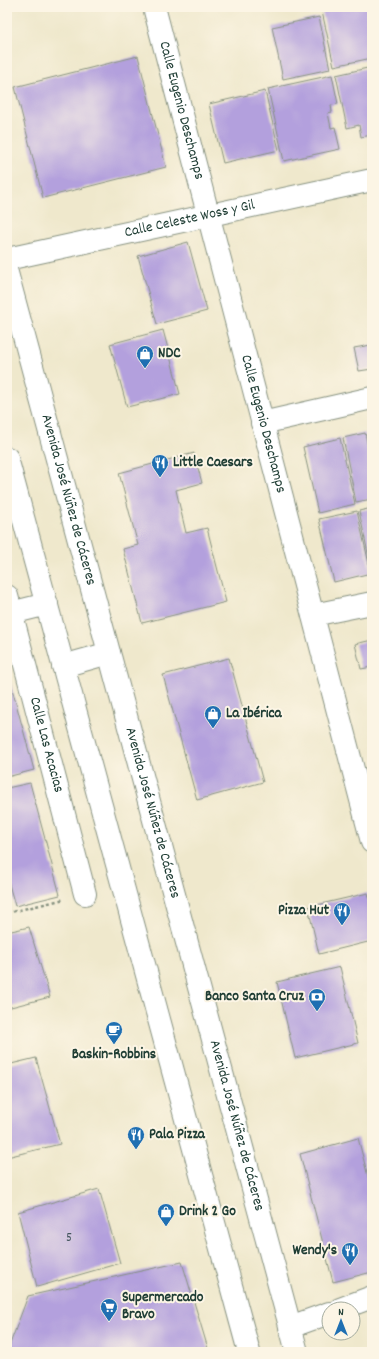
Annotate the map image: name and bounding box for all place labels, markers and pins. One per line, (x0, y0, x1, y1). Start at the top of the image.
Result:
place label: NDC (158, 343, 181, 365)
shop icon: NDC (135, 344, 155, 369)
place label: Little Caesars (173, 452, 253, 474)
restaurant icon: Little Caesars (150, 453, 170, 478)
place label: La Ibérica (226, 703, 283, 725)
shop icon: La Ibérica (203, 704, 223, 729)
place label: Pizza Hut (278, 900, 329, 922)
restaurant icon: Pizza Hut (332, 901, 352, 926)
place label: Banco Santa Cruz (205, 986, 304, 1008)
bank icon: Banco Santa Cruz (307, 987, 327, 1012)
cafe icon: Baskin-Robbins (104, 1020, 124, 1045)
place label: Baskin-Robbins (72, 1044, 156, 1066)
place label: Pala Pizza (149, 1124, 206, 1146)
restaurant icon: Pala Pizza (126, 1125, 146, 1150)
place label: Drink 2 Go (179, 1201, 236, 1223)
shop icon: Drink 2 Go (156, 1202, 176, 1227)
place label: Wendy's (292, 1240, 337, 1262)
restaurant icon: Wendy's (340, 1241, 360, 1266)
place label: Supermercado Bravo (122, 1287, 204, 1326)
supermarket icon: Supermercado Bravo (99, 1297, 119, 1322)

